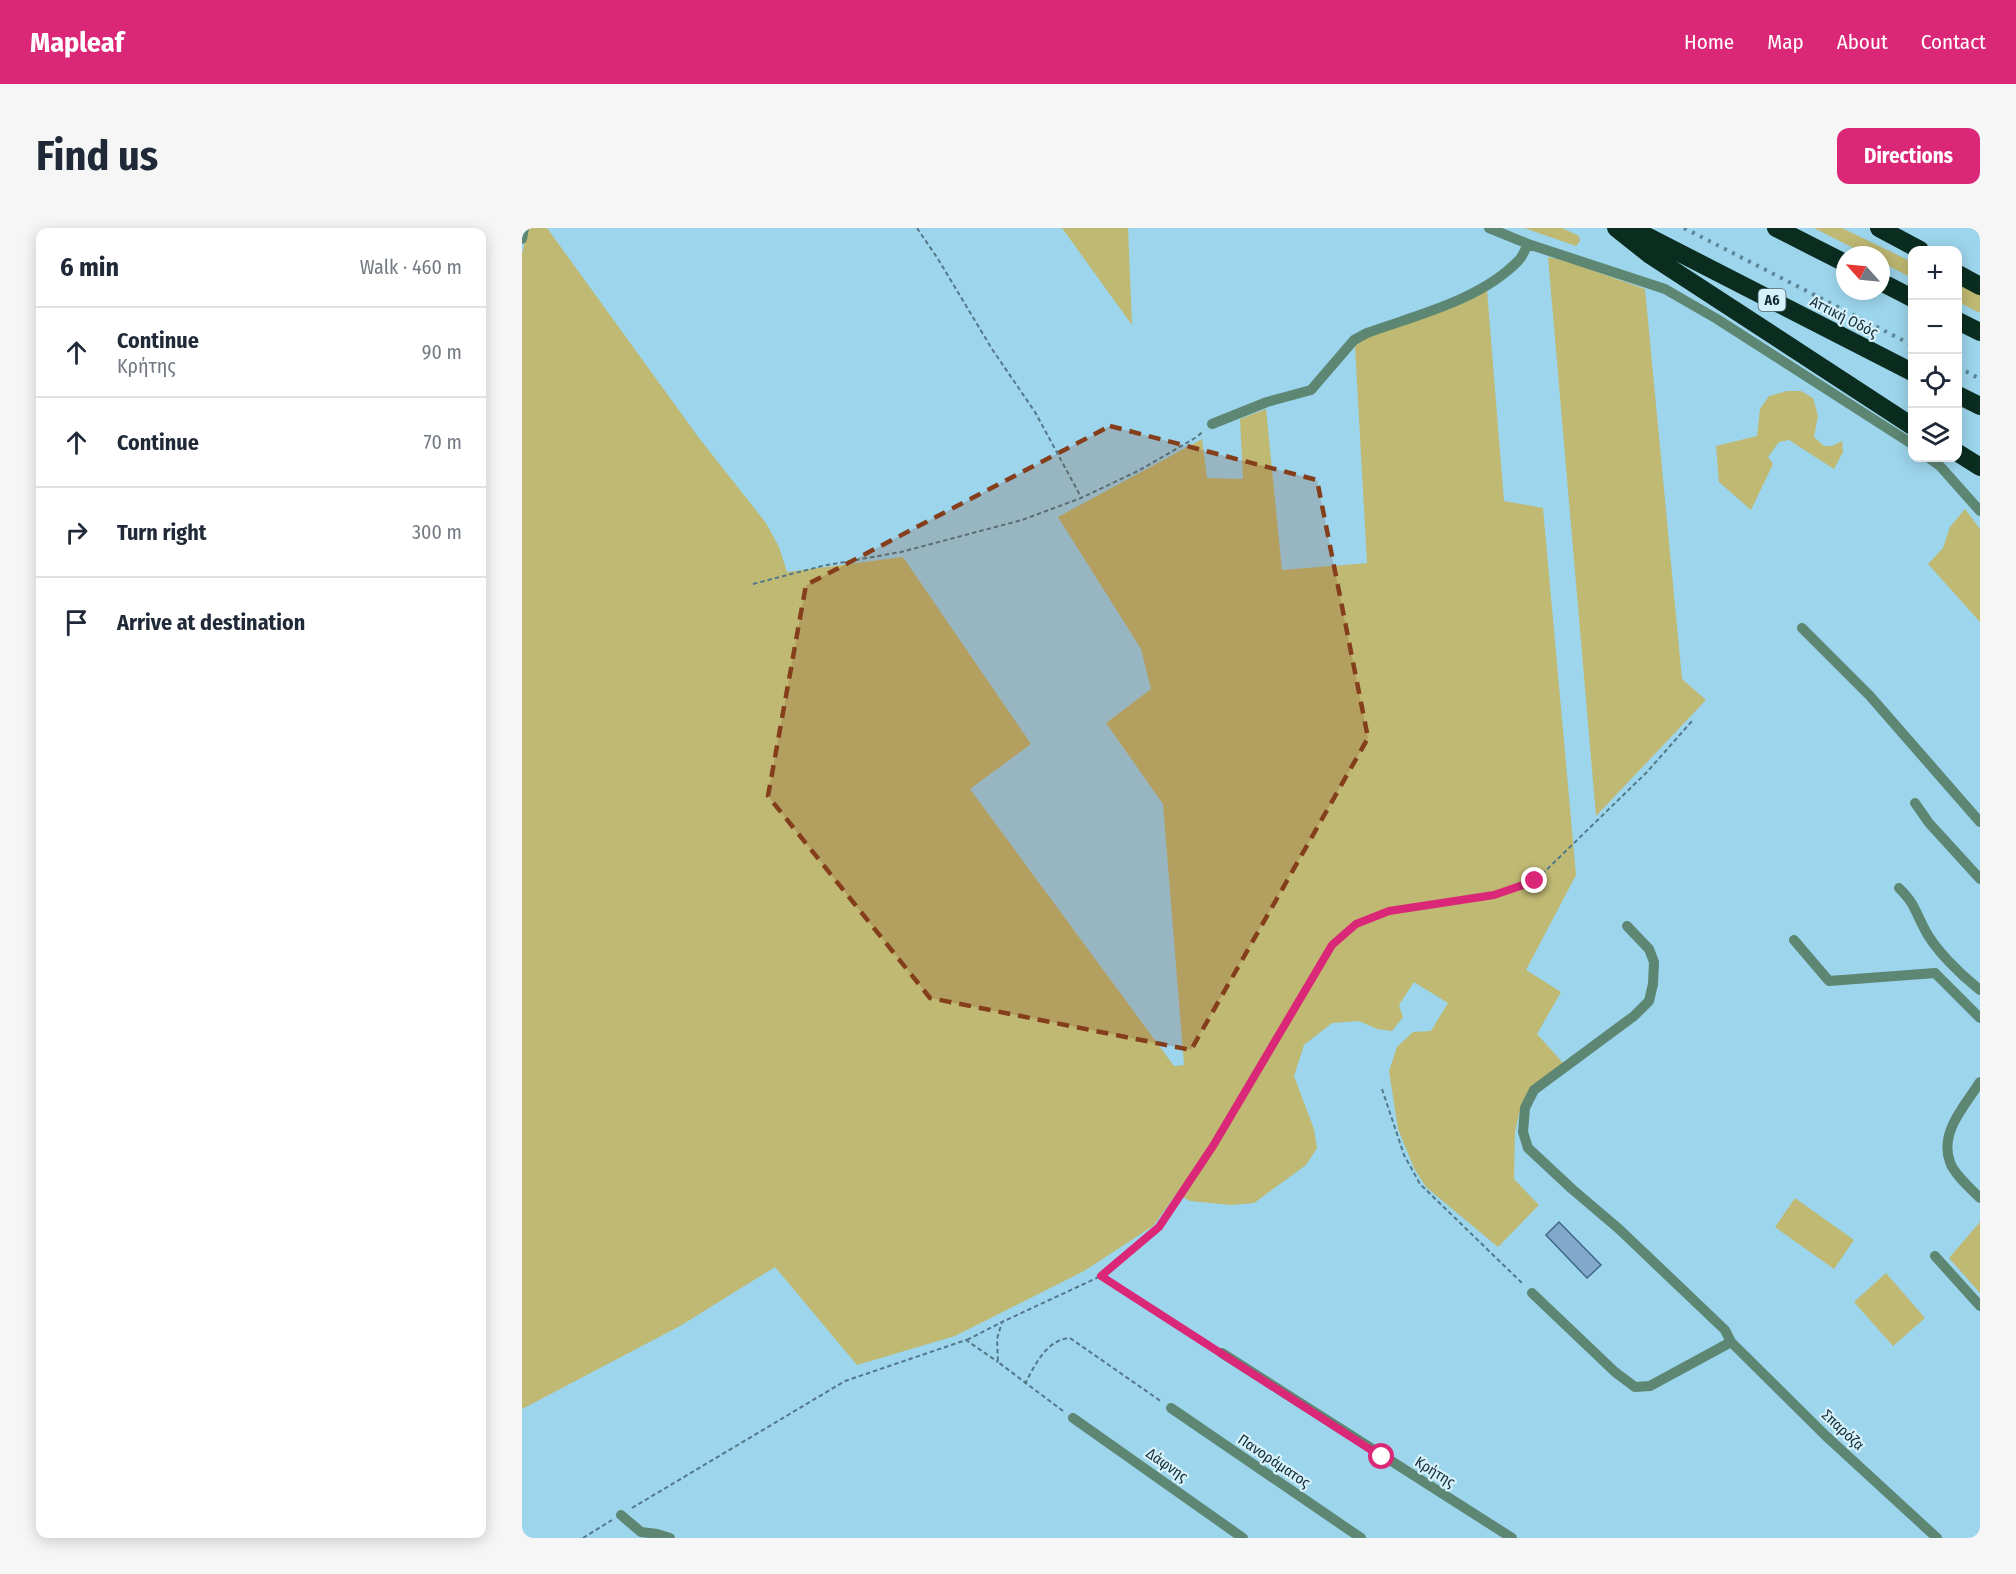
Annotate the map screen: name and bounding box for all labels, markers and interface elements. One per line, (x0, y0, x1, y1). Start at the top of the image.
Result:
text: Mapleaf (30, 26, 124, 59)
text: Home (1684, 29, 1734, 55)
text: Map (1767, 29, 1804, 55)
text: About (1837, 29, 1888, 55)
text: Contact (1921, 29, 1986, 55)
button: Directions (1837, 128, 1980, 184)
text: Find us (36, 131, 158, 181)
north arrow (1836, 246, 1890, 300)
map controls (1908, 246, 1962, 462)
button: + (1908, 246, 1962, 300)
text: 6 min (60, 252, 119, 283)
text: Walk · 460 m (360, 255, 462, 279)
road number: Α6 (1758, 289, 1786, 311)
street label: Αττική Οδός (1807, 292, 1881, 342)
button: − (1908, 300, 1962, 354)
text: Continue (117, 327, 199, 354)
icon: ahead (60, 336, 93, 369)
text: 90 m (422, 340, 462, 364)
text: Κρήτης (117, 354, 176, 378)
button: locate (1908, 354, 1962, 408)
button: layers (1908, 408, 1962, 462)
icon: ahead (60, 426, 93, 459)
text: Continue (117, 429, 199, 456)
text: 70 m (424, 430, 462, 454)
icon: right (60, 516, 93, 549)
text: Turn right (117, 519, 206, 546)
text: 300 m (412, 520, 462, 544)
icon: arrive (60, 606, 93, 639)
text: Arrive at destination (117, 609, 305, 636)
route end (1521, 867, 1547, 893)
street label: Σπαρόζα (1818, 1406, 1868, 1454)
street label: Πανοράματος (1234, 1430, 1314, 1492)
route start (1368, 1443, 1394, 1469)
street label: Δάφνης (1143, 1444, 1192, 1486)
street label: Κρήτης (1412, 1453, 1459, 1492)

